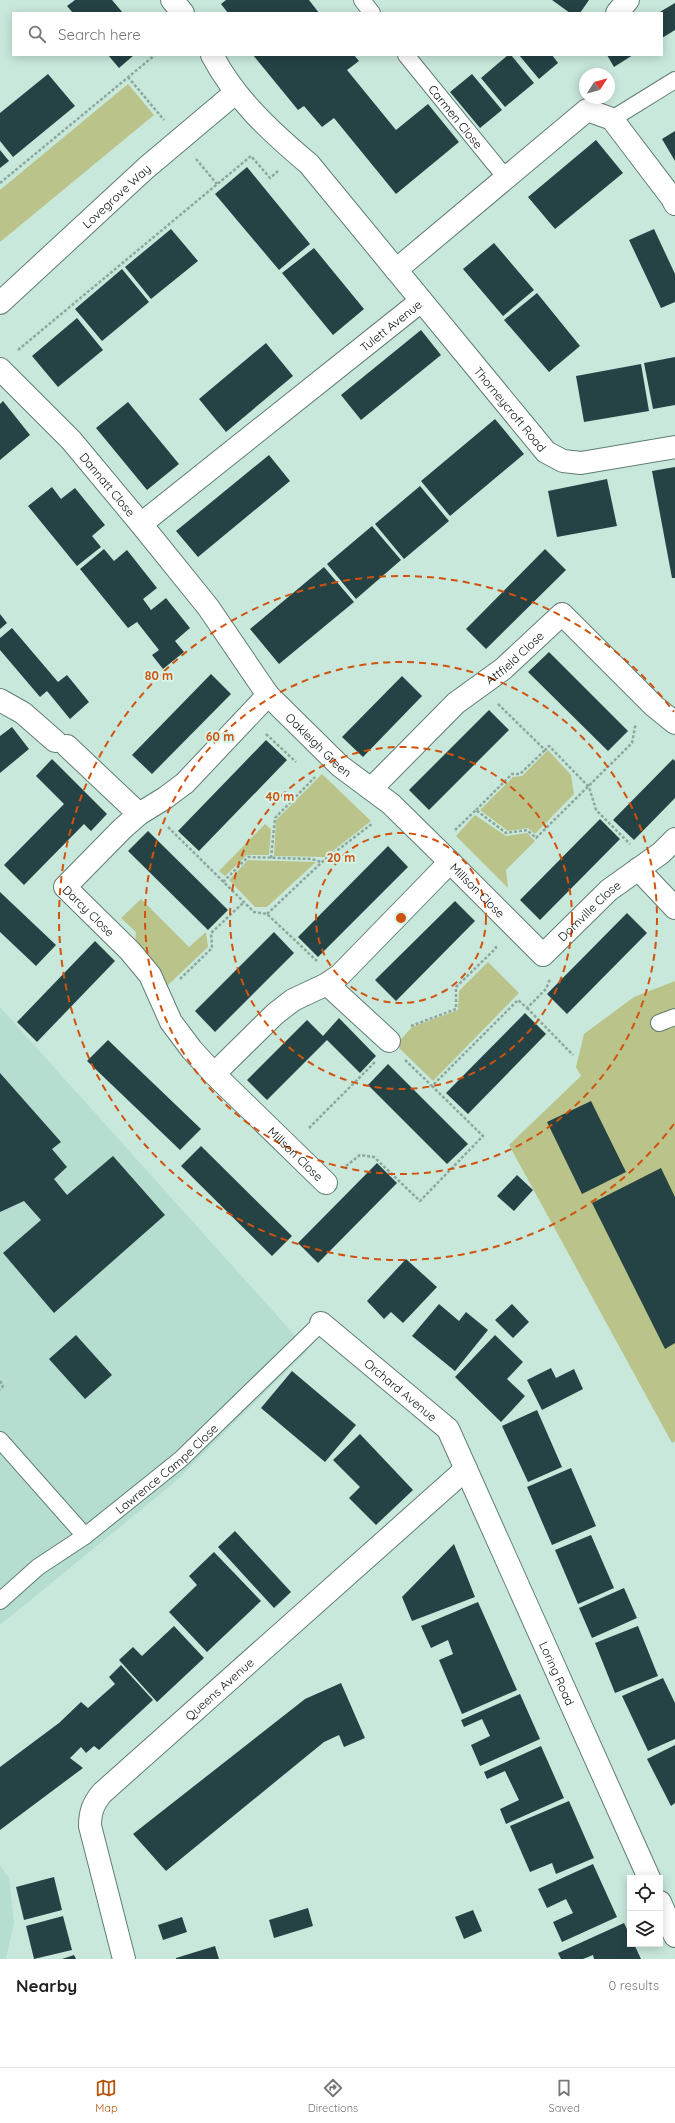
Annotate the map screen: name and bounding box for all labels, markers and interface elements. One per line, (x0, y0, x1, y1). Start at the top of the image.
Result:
search box (12, 12, 663, 56)
icon: search (26, 23, 48, 45)
text: Search here (58, 25, 141, 44)
north arrow (579, 68, 615, 104)
street label: Carmen Close (425, 81, 486, 151)
street label: Lovegrove Way (79, 160, 153, 231)
street label: Tulett Avenue (357, 296, 425, 354)
street label: Thorneycroft Road (471, 363, 550, 454)
street label: Dannatt Close (77, 449, 139, 519)
street label: Attfield Close (482, 628, 547, 687)
text: 80 m (145, 668, 173, 683)
street label: Oakleigh Green (283, 709, 355, 780)
text: 60 m (206, 729, 234, 744)
text: 40 m (266, 789, 294, 804)
text: 20 m (327, 850, 355, 865)
street label: Millson Close (447, 859, 509, 921)
street label: Domville Close (554, 877, 623, 944)
street label: Darcy Close (60, 882, 118, 939)
centre of rings (394, 911, 408, 925)
street label: Millson Close (265, 1123, 327, 1184)
street label: Orchard Avenue (362, 1355, 440, 1424)
street label: Lawrence Campe Close (112, 1420, 221, 1517)
street label: Loring Road (537, 1639, 578, 1707)
street label: Queens Avenue (182, 1654, 257, 1723)
map controls (627, 1875, 663, 1947)
button: locate (627, 1875, 663, 1911)
button: layers (627, 1911, 663, 1947)
text: Nearby (16, 1975, 77, 1996)
text: 0 results (608, 1977, 659, 1993)
tab: Map (95, 2077, 118, 2115)
tab: Directions (308, 2077, 358, 2115)
tab: Saved (548, 2077, 580, 2115)

